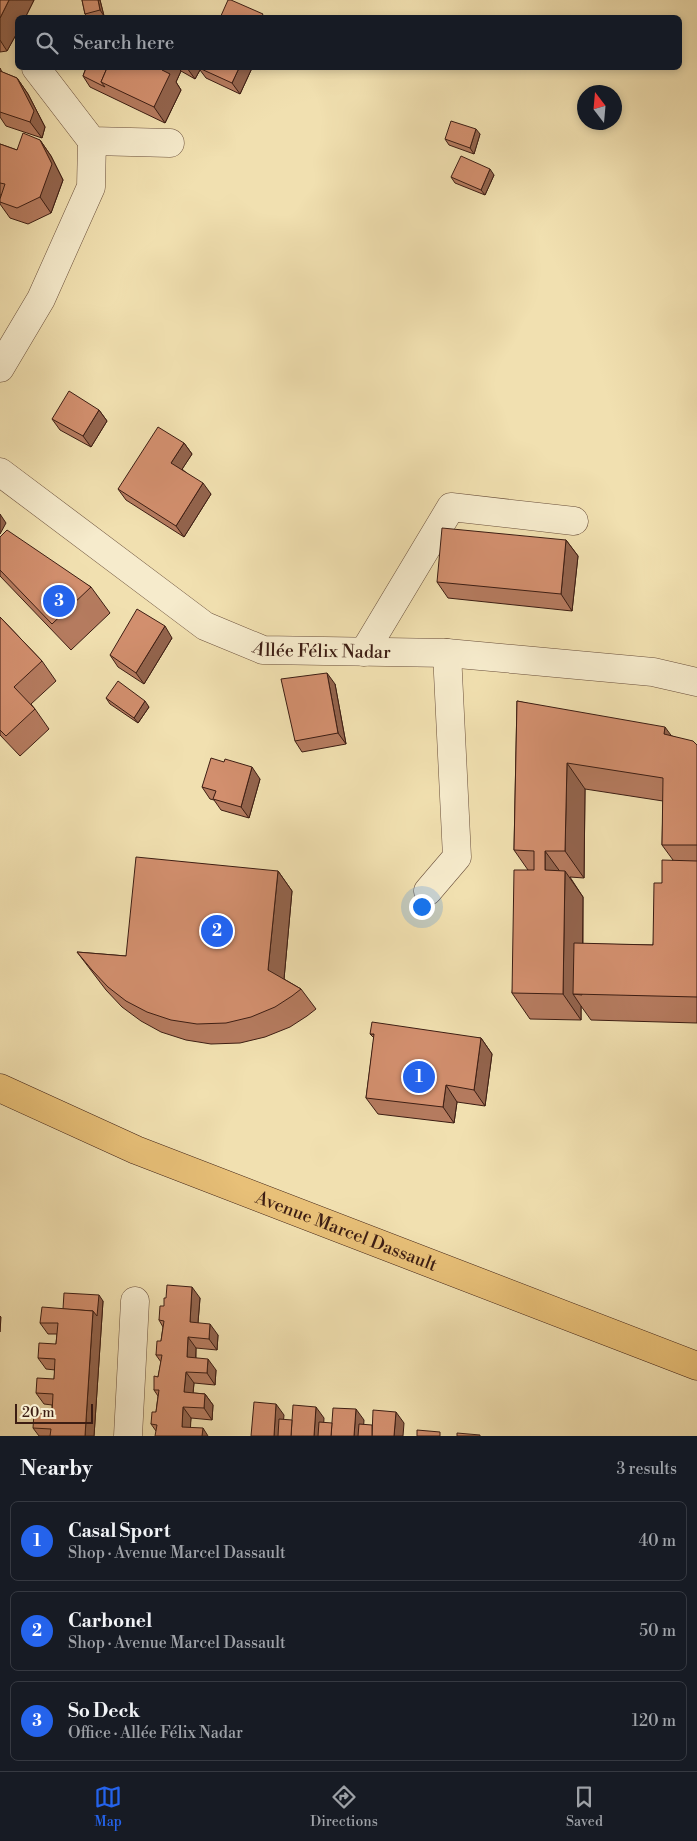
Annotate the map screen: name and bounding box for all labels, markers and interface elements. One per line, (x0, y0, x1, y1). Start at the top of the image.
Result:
search box (15, 15, 682, 70)
icon: search (33, 29, 61, 57)
text: Search here (73, 31, 174, 55)
north arrow (577, 85, 622, 130)
pin: 3 (43, 582, 75, 620)
street label: Allée Félix Nadar (248, 636, 391, 664)
your location (409, 894, 435, 920)
pin: 2 (201, 912, 233, 950)
pin: 1 (403, 1058, 435, 1096)
street label: Avenue Marcel Dassault (251, 1186, 441, 1277)
scale bar (15, 1401, 92, 1424)
text: 20 m (22, 1404, 54, 1422)
text: Nearby (20, 1456, 93, 1482)
text: 3 results (616, 1459, 677, 1479)
text: Casal Sport (68, 1519, 170, 1543)
text: 1 (33, 1531, 41, 1551)
text: 40 m (639, 1531, 676, 1551)
text: Shop · Avenue Marcel Dassault (68, 1543, 286, 1563)
text: Carbonel (68, 1609, 152, 1633)
text: 2 (32, 1621, 42, 1641)
text: 50 m (639, 1621, 676, 1641)
text: Shop · Avenue Marcel Dassault (68, 1633, 286, 1653)
text: So Deck (68, 1699, 140, 1723)
text: 3 (32, 1711, 42, 1731)
text: 120 m (632, 1711, 676, 1731)
text: Office · Allée Félix Nadar (68, 1723, 243, 1743)
tab: Map (94, 1783, 122, 1831)
tab: Directions (310, 1783, 378, 1831)
tab: Saved (566, 1783, 603, 1831)

